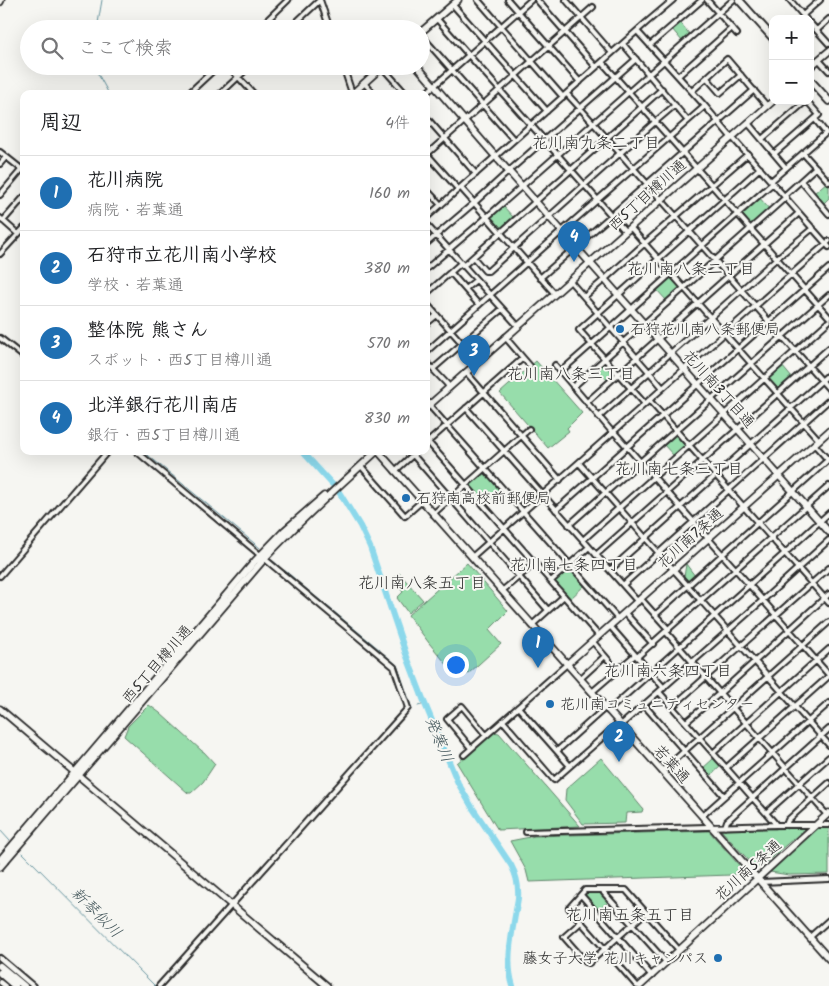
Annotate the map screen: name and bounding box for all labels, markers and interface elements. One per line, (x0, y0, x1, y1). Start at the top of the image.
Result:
map controls (769, 15, 814, 105)
button: + (769, 15, 814, 60)
search box (20, 20, 430, 75)
icon: search (38, 34, 66, 62)
text: ここで検索 (78, 34, 173, 64)
button: − (769, 60, 814, 105)
text: 周辺 (40, 107, 82, 140)
text: 4件 (385, 111, 410, 136)
district label: 花川南九条二丁目 (532, 131, 660, 156)
street label: 西5丁目樽川通 (603, 154, 692, 237)
text: 花川病院 (87, 166, 163, 196)
text: 1 (54, 181, 58, 206)
text: 160 m (369, 181, 410, 206)
text: 病院 · 若葉通 (87, 198, 184, 223)
pin: 4 (558, 221, 590, 262)
text: 石狩市立花川南小学校 (87, 241, 277, 271)
text: 2 (51, 256, 61, 281)
text: 380 m (364, 256, 410, 281)
district label: 花川南八条二丁目 (627, 257, 755, 282)
text: 学校 · 若葉通 (87, 273, 184, 298)
text: 整体院 熊さん (87, 316, 208, 346)
place label: 石狩花川南八条郵便局 (630, 318, 780, 342)
marker: 石狩花川南八条郵便局 (614, 323, 626, 335)
text: 3 (52, 331, 60, 356)
text: 570 m (367, 331, 410, 356)
pin: 3 (458, 335, 490, 376)
street label: 花川南3丁目通 (676, 345, 760, 434)
text: スポット · 西5丁目樽川通 (87, 348, 272, 373)
district label: 花川南八条三丁目 (507, 362, 635, 387)
text: 北洋銀行花川南店 (87, 391, 239, 421)
text: 4 (52, 406, 60, 431)
text: 830 m (364, 406, 410, 431)
text: 銀行 · 西5丁目樽川通 (87, 423, 240, 448)
district label: 花川南七条三丁目 (615, 457, 743, 482)
place label: 石狩南高校前郵便局 (416, 487, 551, 511)
marker: 石狩南高校前郵便局 (400, 492, 412, 504)
street label: 花川南7条通 (652, 502, 729, 575)
district label: 花川南七条四丁目 (510, 553, 638, 578)
district label: 花川南八条五丁目 (358, 571, 486, 596)
street label: 西5丁目樽川通 (117, 620, 199, 710)
pin: 1 (522, 627, 554, 668)
your location (443, 652, 469, 678)
district label: 花川南六条四丁目 (604, 659, 732, 684)
place label: 花川南コミュニティセンター (560, 693, 754, 717)
marker: 花川南コミュニティセンター (544, 698, 556, 710)
water label: 発寒川 (418, 713, 459, 767)
pin: 2 (603, 721, 635, 762)
street label: 若葉通 (647, 740, 695, 789)
street label: 花川南5条通 (710, 834, 788, 907)
water label: 新琴似川 (64, 882, 127, 945)
district label: 花川南五条五丁目 (566, 903, 694, 928)
place label: 藤女子大学 花川キャンパス (523, 947, 708, 971)
marker: 藤女子大学 花川キャンパス (712, 952, 724, 964)

